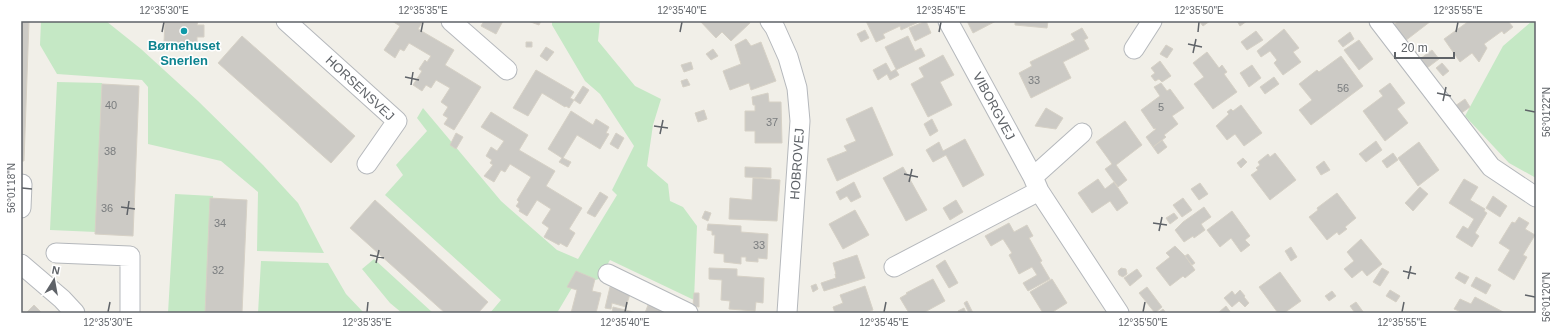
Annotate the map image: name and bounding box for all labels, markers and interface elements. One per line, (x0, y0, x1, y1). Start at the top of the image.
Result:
text: 12°35'30"E (139, 5, 189, 16)
text: 12°35'35"E (398, 5, 448, 16)
text: 12°35'40"E (657, 5, 707, 16)
text: 12°35'45"E (916, 5, 966, 16)
text: 12°35'50"E (1174, 5, 1224, 16)
text: 12°35'55"E (1433, 5, 1483, 16)
marker: Børnehuset Snerlen (179, 26, 189, 36)
scale bar (1395, 34, 1454, 60)
place label: Børnehuset Snerlen (148, 38, 221, 68)
text: 20 m (1401, 41, 1428, 55)
street label: HORSENSVEJ (323, 52, 397, 124)
street label: VIBORGVEJ (970, 70, 1018, 142)
house number: 33 (1028, 74, 1040, 86)
house number: 56 (1337, 82, 1349, 94)
text: 56°01'22"N (1541, 87, 1552, 137)
house number: 40 (105, 99, 117, 111)
house number: 5 (1158, 101, 1164, 113)
house number: 37 (766, 116, 778, 128)
street label: HOBROVEJ (787, 128, 807, 200)
house number: 38 (104, 145, 116, 157)
text: 56°01'18"N (6, 163, 17, 213)
house number: 36 (101, 202, 113, 214)
house number: 34 (214, 217, 226, 229)
house number: 33 (753, 239, 765, 251)
north arrow (34, 260, 74, 300)
text: N (51, 264, 61, 277)
house number: 32 (212, 264, 224, 276)
text: 56°01'20"N (1541, 272, 1552, 322)
text: 12°35'30"E (83, 317, 133, 328)
text: 12°35'35"E (342, 317, 392, 328)
text: 12°35'40"E (600, 317, 650, 328)
text: 12°35'45"E (859, 317, 909, 328)
text: 12°35'50"E (1118, 317, 1168, 328)
text: 12°35'55"E (1377, 317, 1427, 328)

